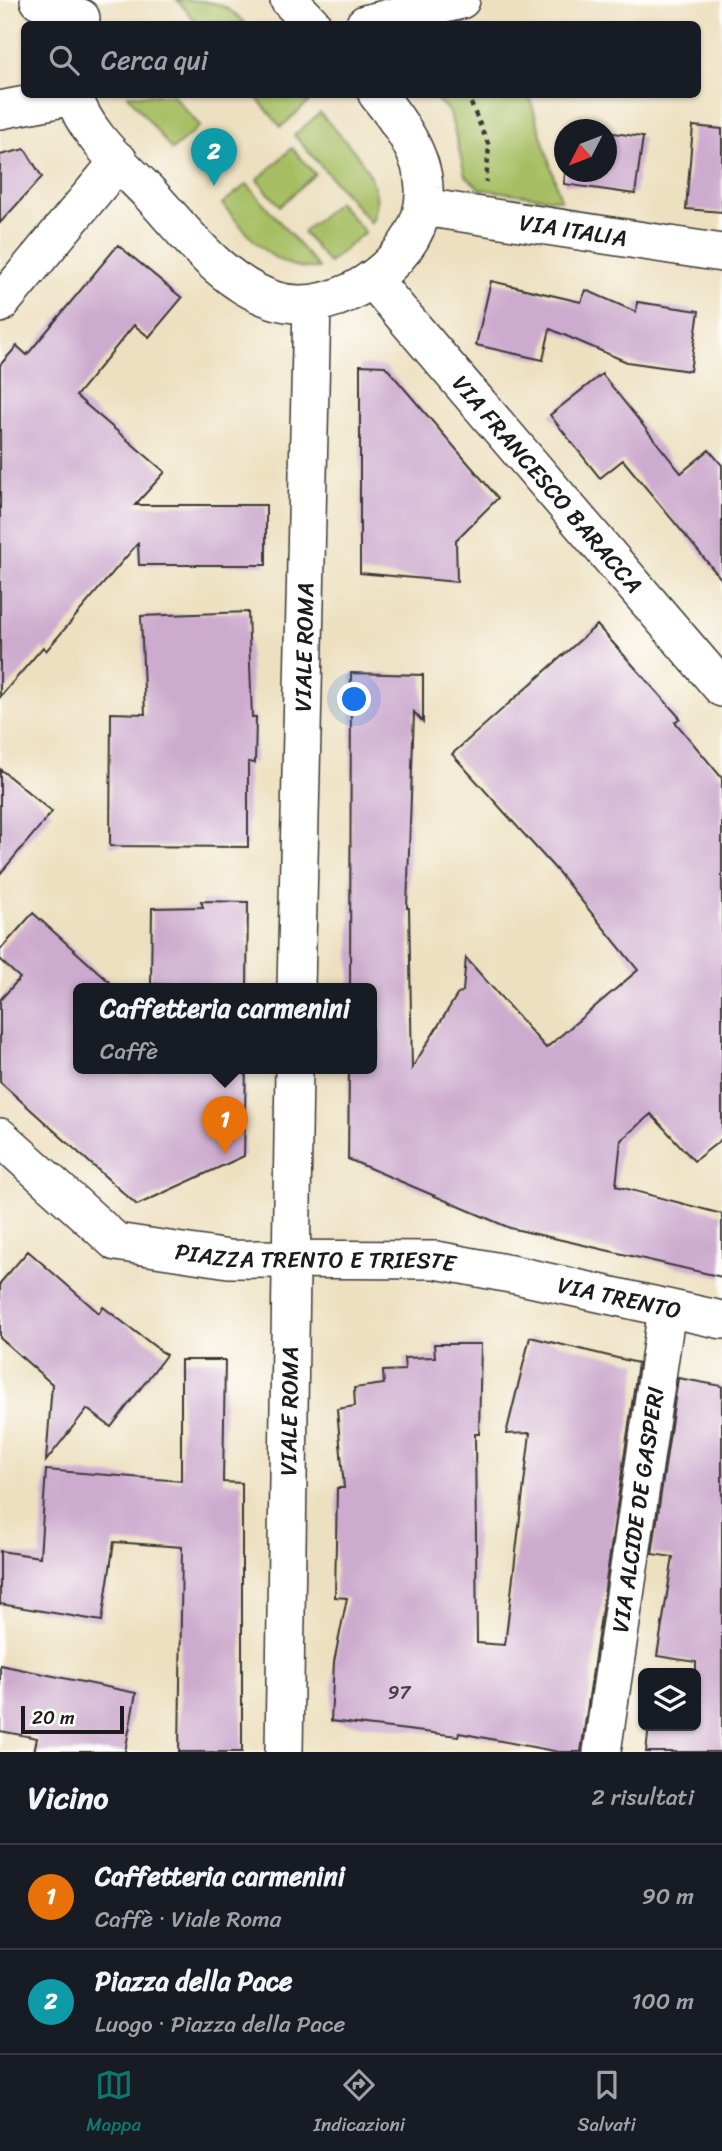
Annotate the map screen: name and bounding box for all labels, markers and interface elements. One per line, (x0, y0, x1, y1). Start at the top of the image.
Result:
search box (21, 21, 701, 98)
text: Cerca qui (101, 37, 208, 83)
icon: search (45, 41, 83, 79)
north arrow (554, 119, 617, 182)
pin: 2 (191, 128, 237, 186)
street label: VIA ITALIA (517, 202, 630, 259)
street label: VIA FRANCESCO BARACCA (441, 366, 653, 603)
street label: VIALE ROMA (282, 582, 326, 712)
your location (337, 682, 371, 716)
popup (73, 983, 377, 1074)
text: Caffetteria carmenini (100, 985, 350, 1031)
text: Caffè (100, 1031, 158, 1072)
pin: 1 (202, 1096, 248, 1154)
street label: PIAZZA TRENTO E TRIESTE (172, 1231, 460, 1285)
street label: VIA TRENTO (554, 1265, 685, 1332)
street label: VIALE ROMA (268, 1346, 311, 1476)
street label: VIA ALCIDE DE GASPERI (600, 1384, 676, 1635)
map controls (638, 1668, 701, 1731)
button: layers (638, 1668, 701, 1731)
house number: 97 (388, 1676, 411, 1709)
text: 20 m (32, 1701, 75, 1734)
scale bar (21, 1703, 124, 1735)
text: Vicino (28, 1771, 108, 1825)
text: 2 risultati (592, 1777, 694, 1818)
text: Caffetteria carmenini (95, 1853, 345, 1899)
text: 1 (46, 1876, 56, 1917)
text: 90 m (642, 1876, 694, 1917)
text: Caffè · Viale Roma (95, 1899, 281, 1940)
text: Piazza della Pace (95, 1958, 292, 2004)
text: 2 (44, 1981, 58, 2022)
text: 100 m (631, 1981, 694, 2022)
text: Luogo · Piazza della Pace (95, 2004, 345, 2045)
tab: Mappa (86, 2066, 141, 2141)
tab: Indicazioni (314, 2066, 405, 2141)
tab: Salvati (578, 2066, 636, 2141)

